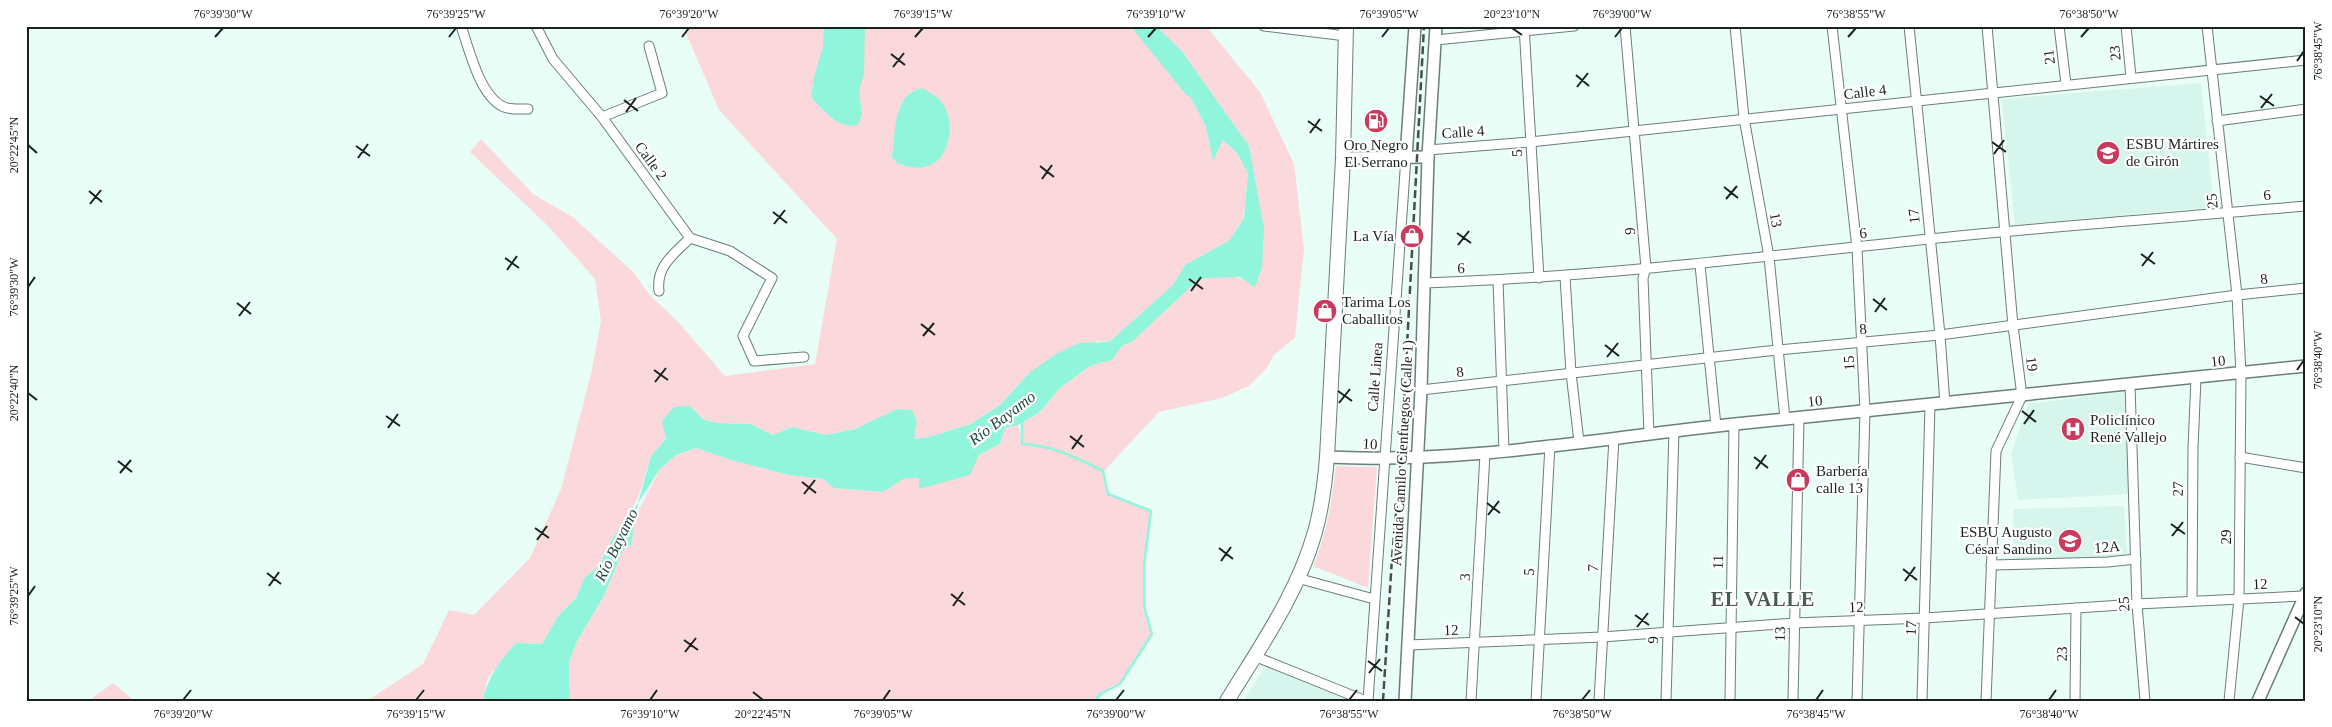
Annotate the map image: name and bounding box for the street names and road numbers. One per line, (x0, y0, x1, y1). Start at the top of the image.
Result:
street label: 23 (2106, 45, 2124, 61)
street label: 21 (2040, 49, 2058, 65)
street label: Calle 4 (1843, 81, 1888, 103)
street label: Calle 4 (1441, 122, 1485, 141)
street label: Calle 2 (632, 139, 670, 183)
street label: 5 (1509, 149, 1525, 157)
street label: 6 (2263, 187, 2272, 203)
street label: 25 (2203, 193, 2221, 209)
street label: 17 (1905, 207, 1923, 224)
street label: 13 (1767, 211, 1785, 229)
street label: 6 (1858, 225, 1868, 241)
street label: 9 (1622, 227, 1638, 235)
street label: 6 (1457, 260, 1466, 276)
street label: 8 (2259, 271, 2269, 287)
street label: 8 (1859, 321, 1867, 337)
street label: Avenida Camilo Cienfuegos (Calle 1) (1388, 340, 1417, 566)
street label: Calle Linea (1365, 341, 1385, 412)
street label: 10 (2210, 352, 2226, 370)
street label: 15 (1841, 355, 1857, 371)
street label: 19 (2023, 356, 2041, 372)
street label: 8 (1455, 364, 1465, 380)
street label: 10 (1807, 392, 1823, 410)
street label: 10 (1362, 436, 1378, 452)
street label: 27 (2170, 481, 2186, 497)
street label: 29 (2218, 530, 2234, 545)
street label: 12A (2094, 538, 2121, 556)
street label: 11 (1710, 555, 1726, 569)
street label: 7 (1585, 563, 1601, 572)
street label: 5 (1521, 568, 1537, 576)
street label: 3 (1457, 573, 1473, 581)
street label: 12 (2252, 576, 2268, 592)
street label: 25 (2116, 596, 2132, 612)
street label: 12 (1848, 599, 1864, 615)
street label: 17 (1903, 620, 1919, 636)
street label: 12 (1443, 622, 1459, 638)
street label: 13 (1772, 626, 1788, 642)
street label: 9 (1645, 636, 1661, 644)
street label: 23 (2054, 646, 2070, 662)

